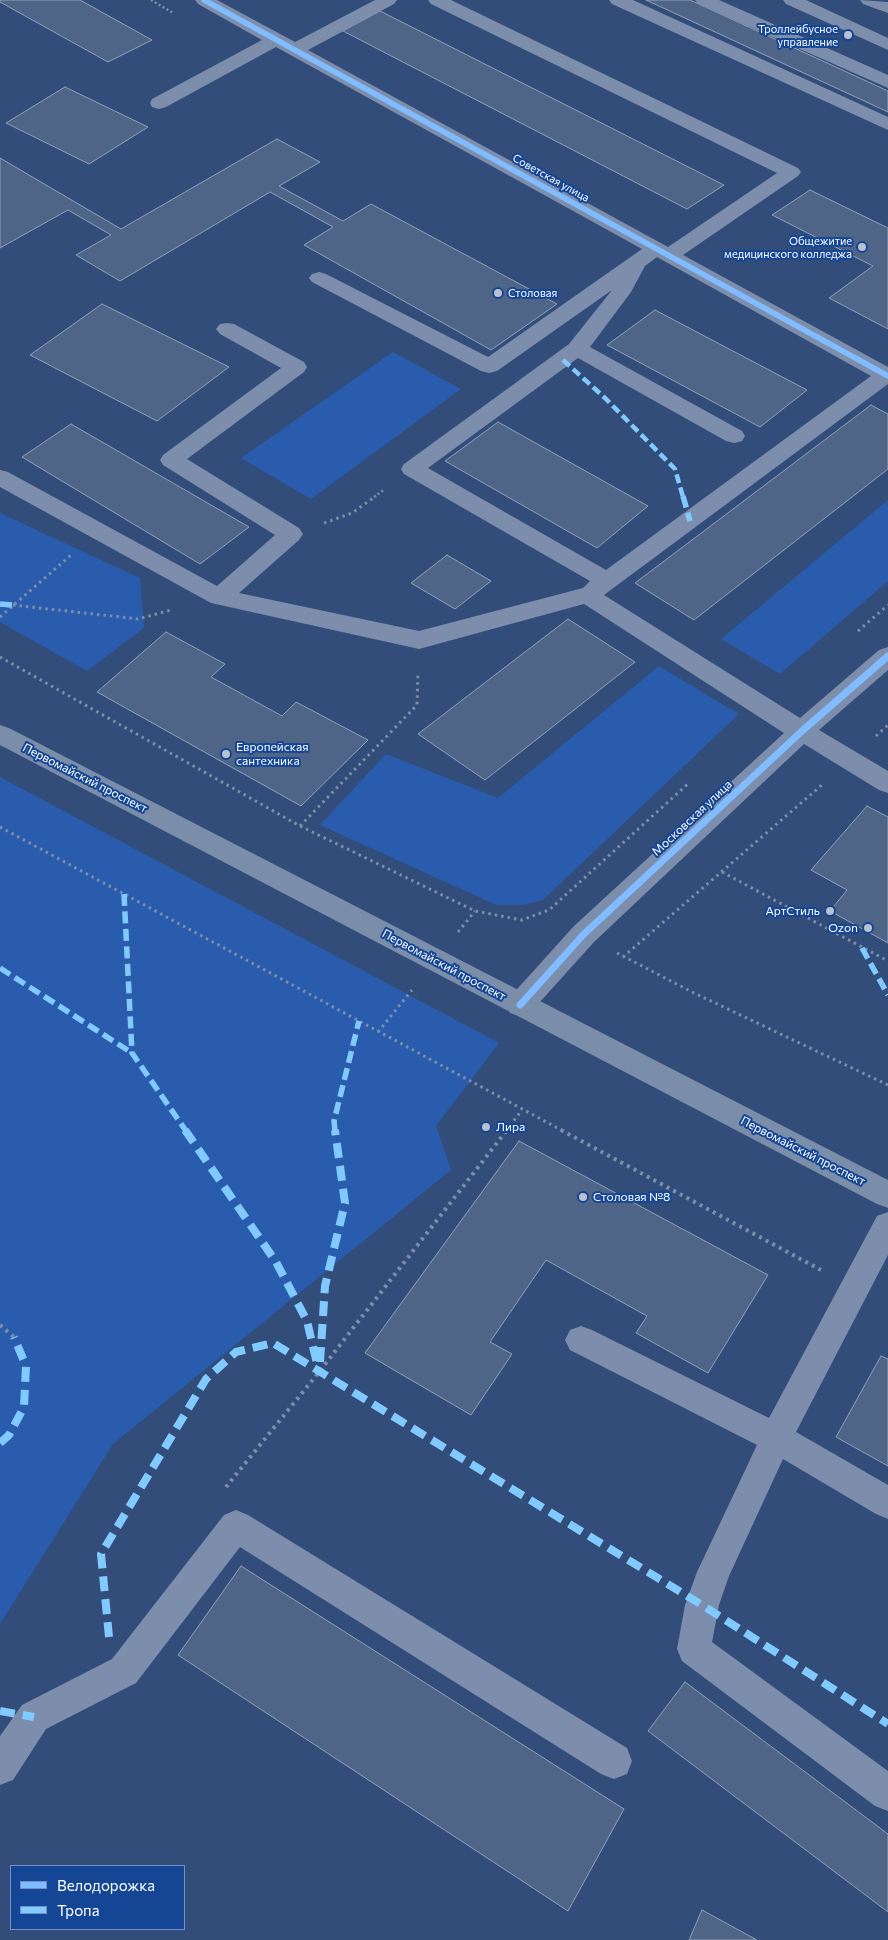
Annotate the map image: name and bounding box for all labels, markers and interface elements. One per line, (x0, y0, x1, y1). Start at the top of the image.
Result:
place label: Троллейбусное управление (758, 22, 838, 48)
marker: Троллейбусное управление (842, 29, 854, 41)
street label: Советская улица (510, 151, 592, 205)
place label: Общежитие медицинского колледжа (724, 234, 852, 260)
marker: Общежитие медицинского колледжа (856, 241, 868, 253)
place label: Столовая (508, 286, 557, 300)
marker: Столовая (492, 287, 504, 299)
street label: Первомайский проспект (20, 740, 150, 816)
place label: Европейская сантехника (236, 740, 309, 768)
marker: Европейская сантехника (220, 748, 232, 760)
street label: Московская улица (649, 777, 735, 859)
place label: АртСтиль (765, 904, 820, 918)
marker: АртСтиль (824, 905, 836, 917)
place label: Ozon (828, 921, 858, 935)
marker: Ozon (862, 922, 874, 934)
street label: Первомайский проспект (380, 926, 508, 1004)
street label: Первомайский проспект (738, 1113, 868, 1189)
place label: Лира (496, 1120, 525, 1134)
marker: Лира (480, 1121, 492, 1133)
place label: Столовая №8 (593, 1190, 670, 1204)
marker: Столовая №8 (577, 1191, 589, 1203)
legend (10, 1865, 185, 1930)
text: Велодорожка (57, 1876, 155, 1894)
text: Тропа (57, 1901, 99, 1919)

